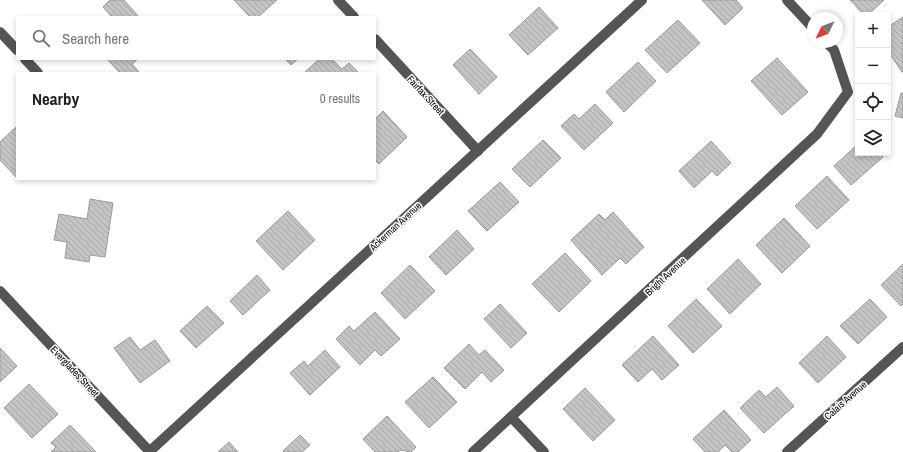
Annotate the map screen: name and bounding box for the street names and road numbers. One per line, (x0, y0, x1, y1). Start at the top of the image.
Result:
street label: Fairfax Street (404, 73, 448, 118)
street label: Ackerman Avenue (366, 199, 424, 254)
street label: Bright Avenue (642, 254, 689, 299)
street label: Everglades Street (48, 343, 102, 400)
street label: Calais Avenue (821, 378, 870, 423)

